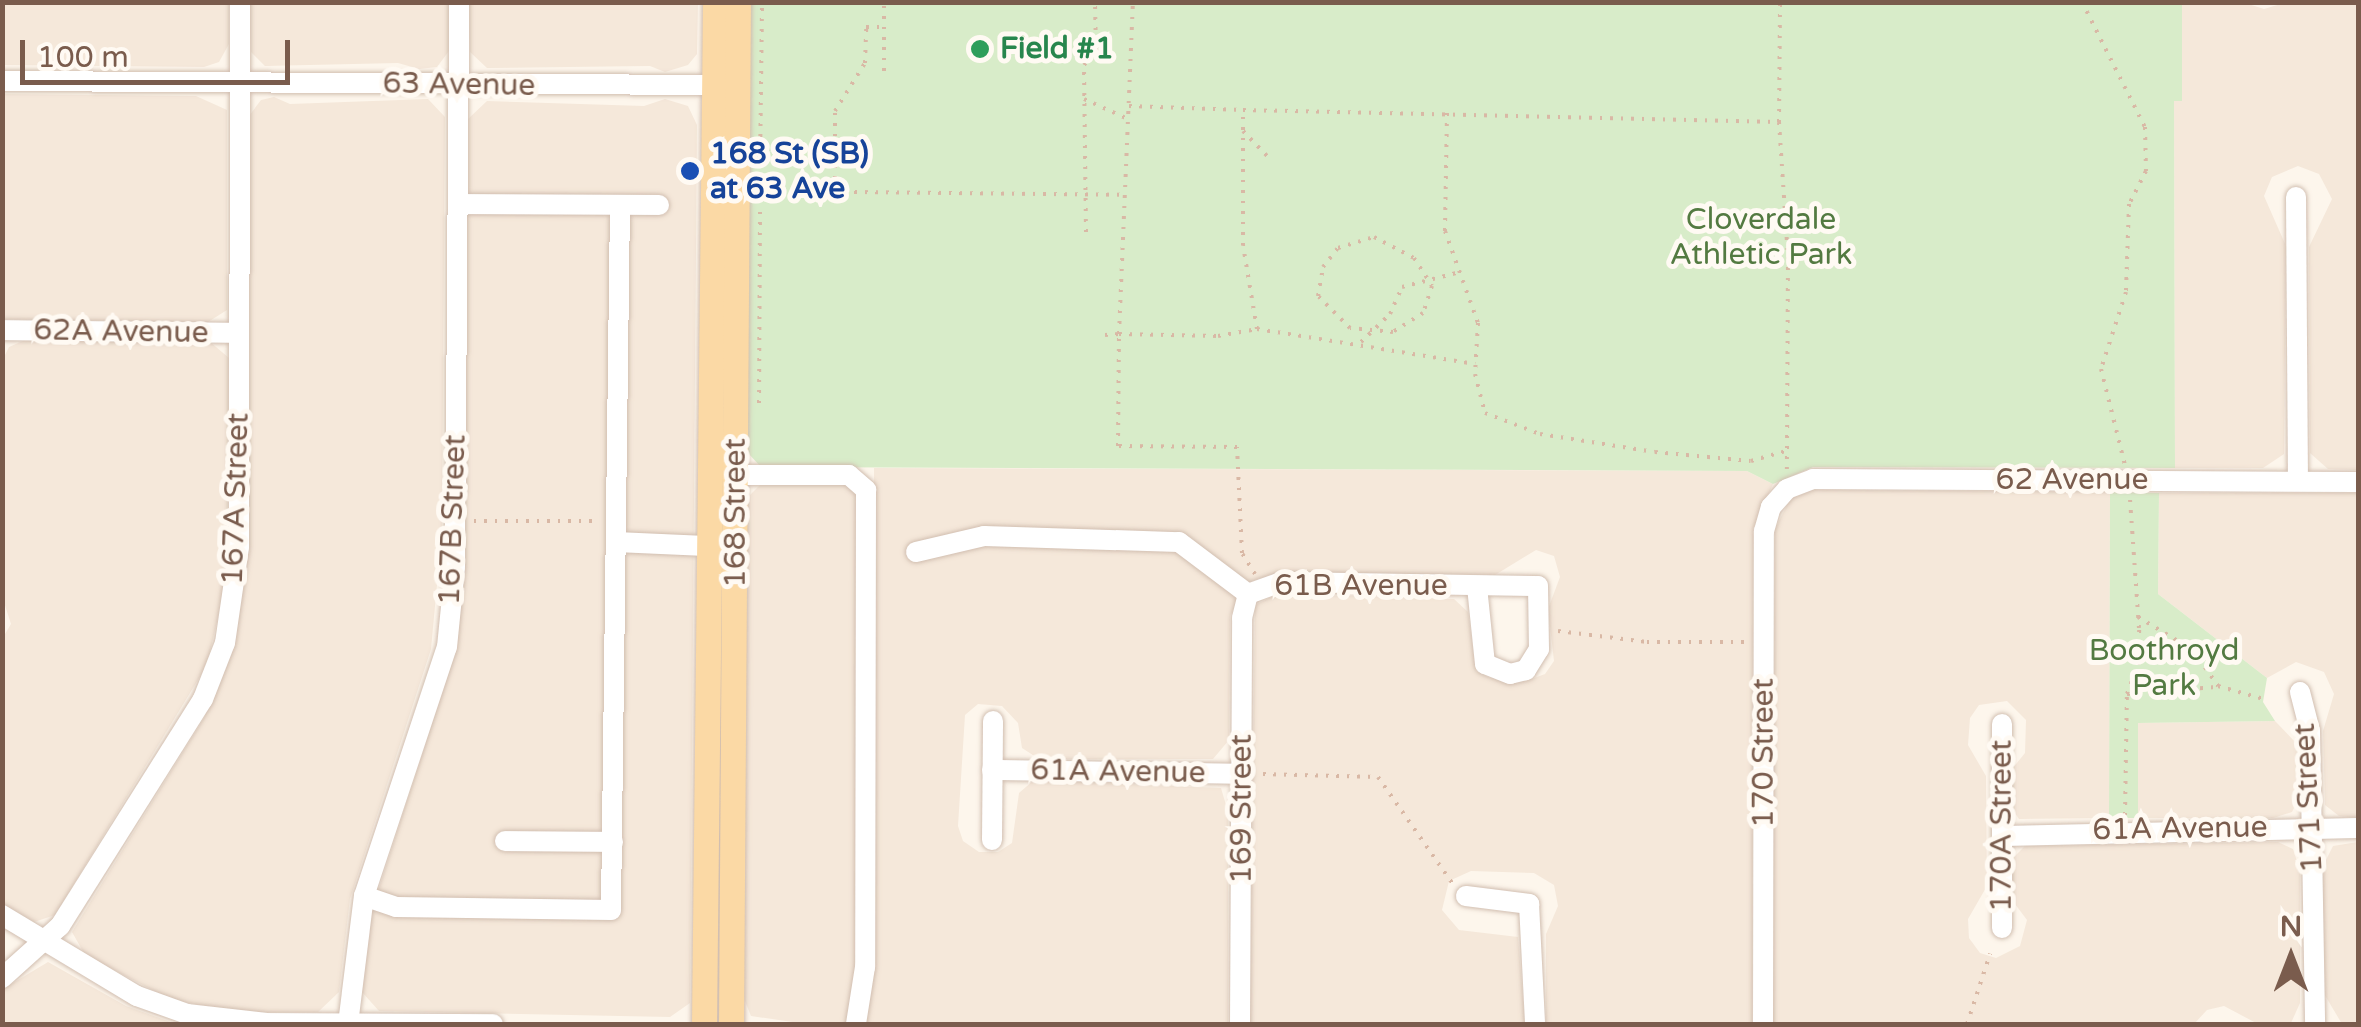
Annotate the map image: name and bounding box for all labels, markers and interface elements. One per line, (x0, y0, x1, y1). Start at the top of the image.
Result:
scale bar (25, 20, 295, 82)
place label: Field #1 (1000, 31, 1114, 67)
marker: Field #1 (969, 38, 991, 60)
text: 100 m (37, 39, 129, 76)
street label: 63 Avenue (382, 66, 536, 104)
place label: 168 St (SB) at 63 Ave (710, 136, 869, 206)
marker: 168 St (SB) at 63 Ave (679, 160, 701, 182)
park label: Cloverdale Athletic Park (1670, 202, 1852, 272)
street label: 62A Avenue (33, 312, 209, 352)
street label: 167A Street (215, 412, 257, 586)
street label: 167B Street (432, 434, 474, 606)
street label: 168 Street (718, 438, 754, 588)
street label: 62 Avenue (1996, 462, 2148, 498)
street label: 61B Avenue (1274, 568, 1448, 604)
park label: Boothroyd Park (2089, 633, 2239, 704)
street label: 170 Street (1746, 678, 1782, 828)
street label: 171 Street (2287, 722, 2331, 874)
street label: 169 Street (1224, 734, 1260, 884)
street label: 170A Street (1984, 740, 2020, 912)
street label: 61A Avenue (1030, 752, 1206, 792)
street label: 61A Avenue (2092, 809, 2268, 849)
north arrow (2241, 907, 2341, 1007)
text: N (2280, 910, 2302, 944)

